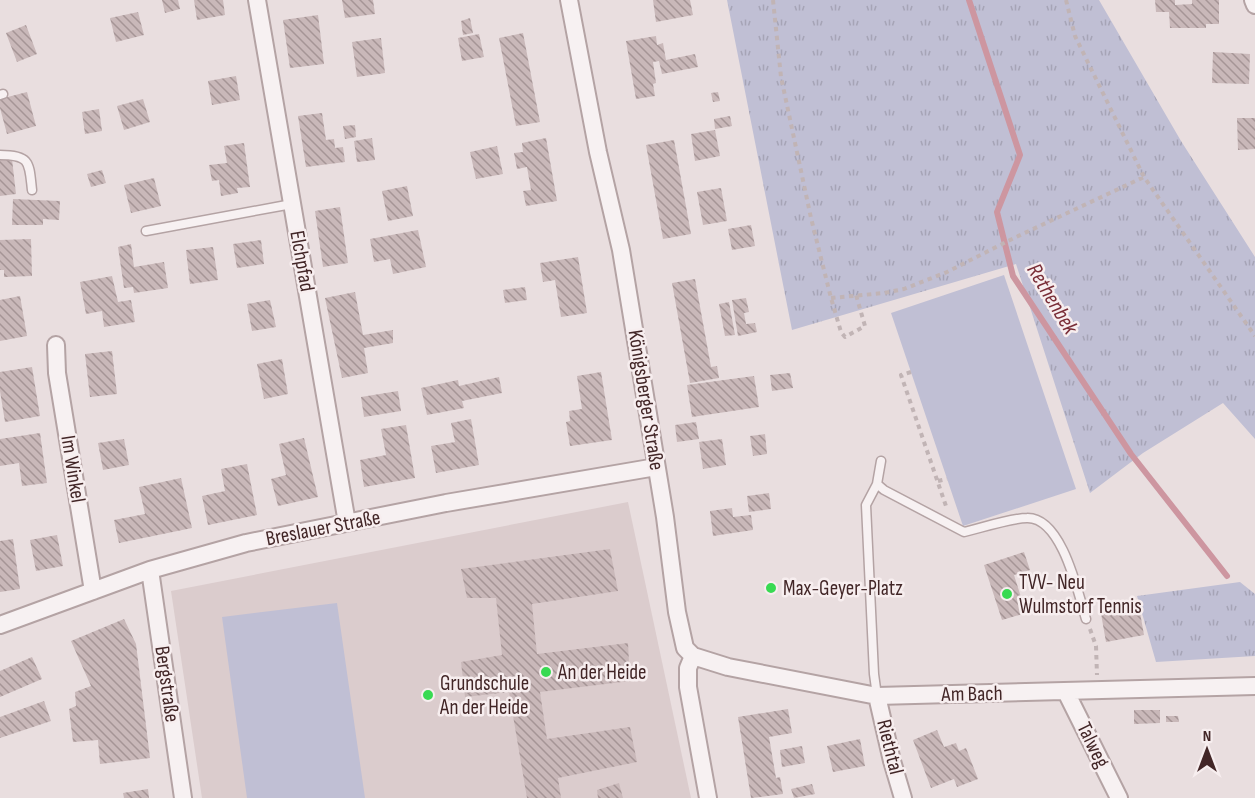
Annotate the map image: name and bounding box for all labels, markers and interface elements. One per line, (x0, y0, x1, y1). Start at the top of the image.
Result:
street label: Elchpfad (284, 229, 320, 293)
water label: Rethenbek (1020, 259, 1084, 340)
street label: Königsberger Straße (623, 328, 669, 472)
street label: Im Winkel (55, 434, 91, 504)
street label: Breslauer Straße (264, 505, 382, 551)
place label: TVV- Neu Wulmstorf Tennis (1019, 570, 1142, 619)
place label: Max-Geyer-Platz (783, 576, 903, 601)
marker: Max-Geyer-Platz (764, 581, 778, 595)
marker: TVV- Neu Wulmstorf Tennis (1000, 587, 1014, 601)
street label: Bergstraße (149, 644, 185, 724)
place label: An der Heide (557, 660, 647, 685)
marker: An der Heide (539, 665, 553, 679)
place label: Grundschule An der Heide (439, 671, 529, 720)
street label: Am Bach (940, 681, 1003, 707)
marker: Grundschule An der Heide (421, 688, 435, 702)
street label: Riethtal (871, 717, 909, 777)
street label: Talweg (1071, 718, 1115, 772)
north arrow (1177, 720, 1237, 780)
text: N (1203, 727, 1211, 746)

